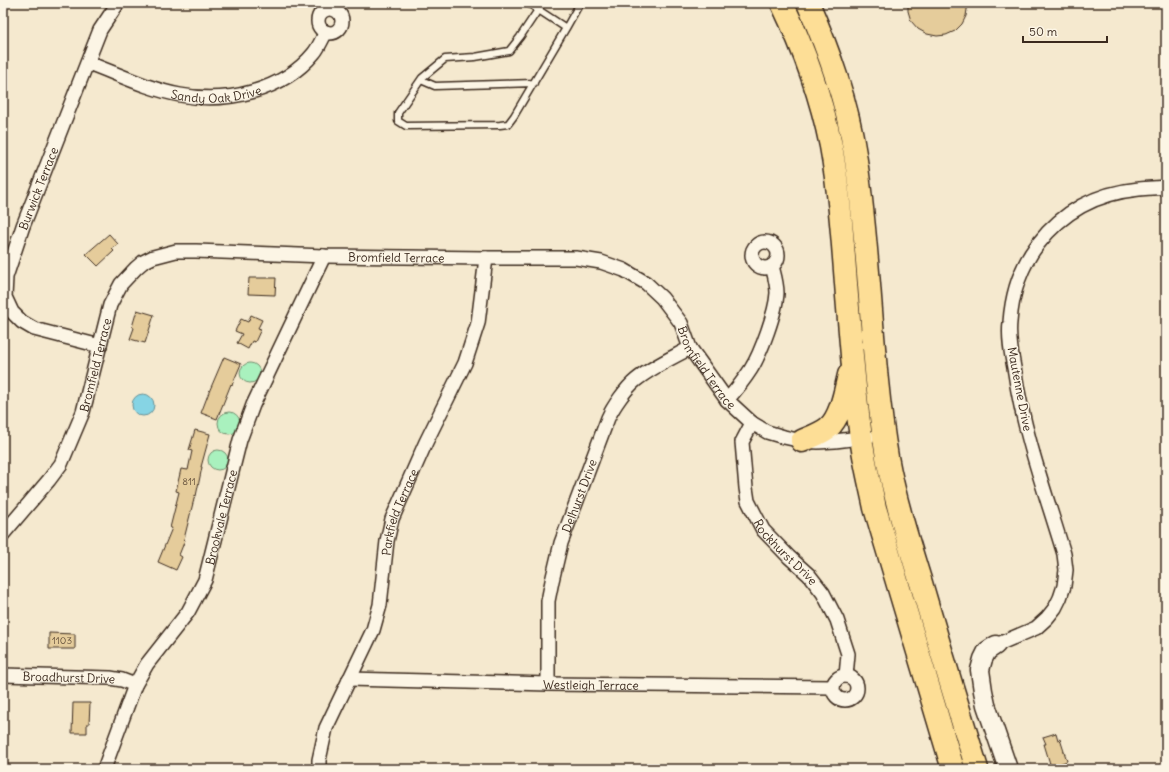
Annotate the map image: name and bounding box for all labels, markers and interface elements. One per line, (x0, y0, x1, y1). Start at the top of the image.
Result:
scale bar (1023, 18, 1107, 44)
text: 50 m (1029, 24, 1058, 39)
street label: Sandy Oak Drive (170, 82, 263, 105)
street label: Burwick Terrace (15, 145, 61, 232)
street label: Bromfield Terrace (348, 249, 445, 265)
street label: Bromfield Terrace (76, 316, 114, 413)
street label: Bromfield Terrace (675, 324, 739, 412)
street label: Mautenne Drive (1004, 346, 1036, 432)
street label: Delhurst Drive (558, 457, 599, 534)
street label: Parkfield Terrace (378, 466, 421, 556)
street label: Brookvale Terrace (202, 468, 240, 566)
house number: 811 (182, 475, 196, 488)
street label: Rockhurst Drive (751, 516, 821, 588)
house number: 1103 (52, 634, 72, 647)
street label: Broadhurst Drive (22, 668, 117, 686)
street label: Westleigh Terrace (543, 676, 639, 692)

